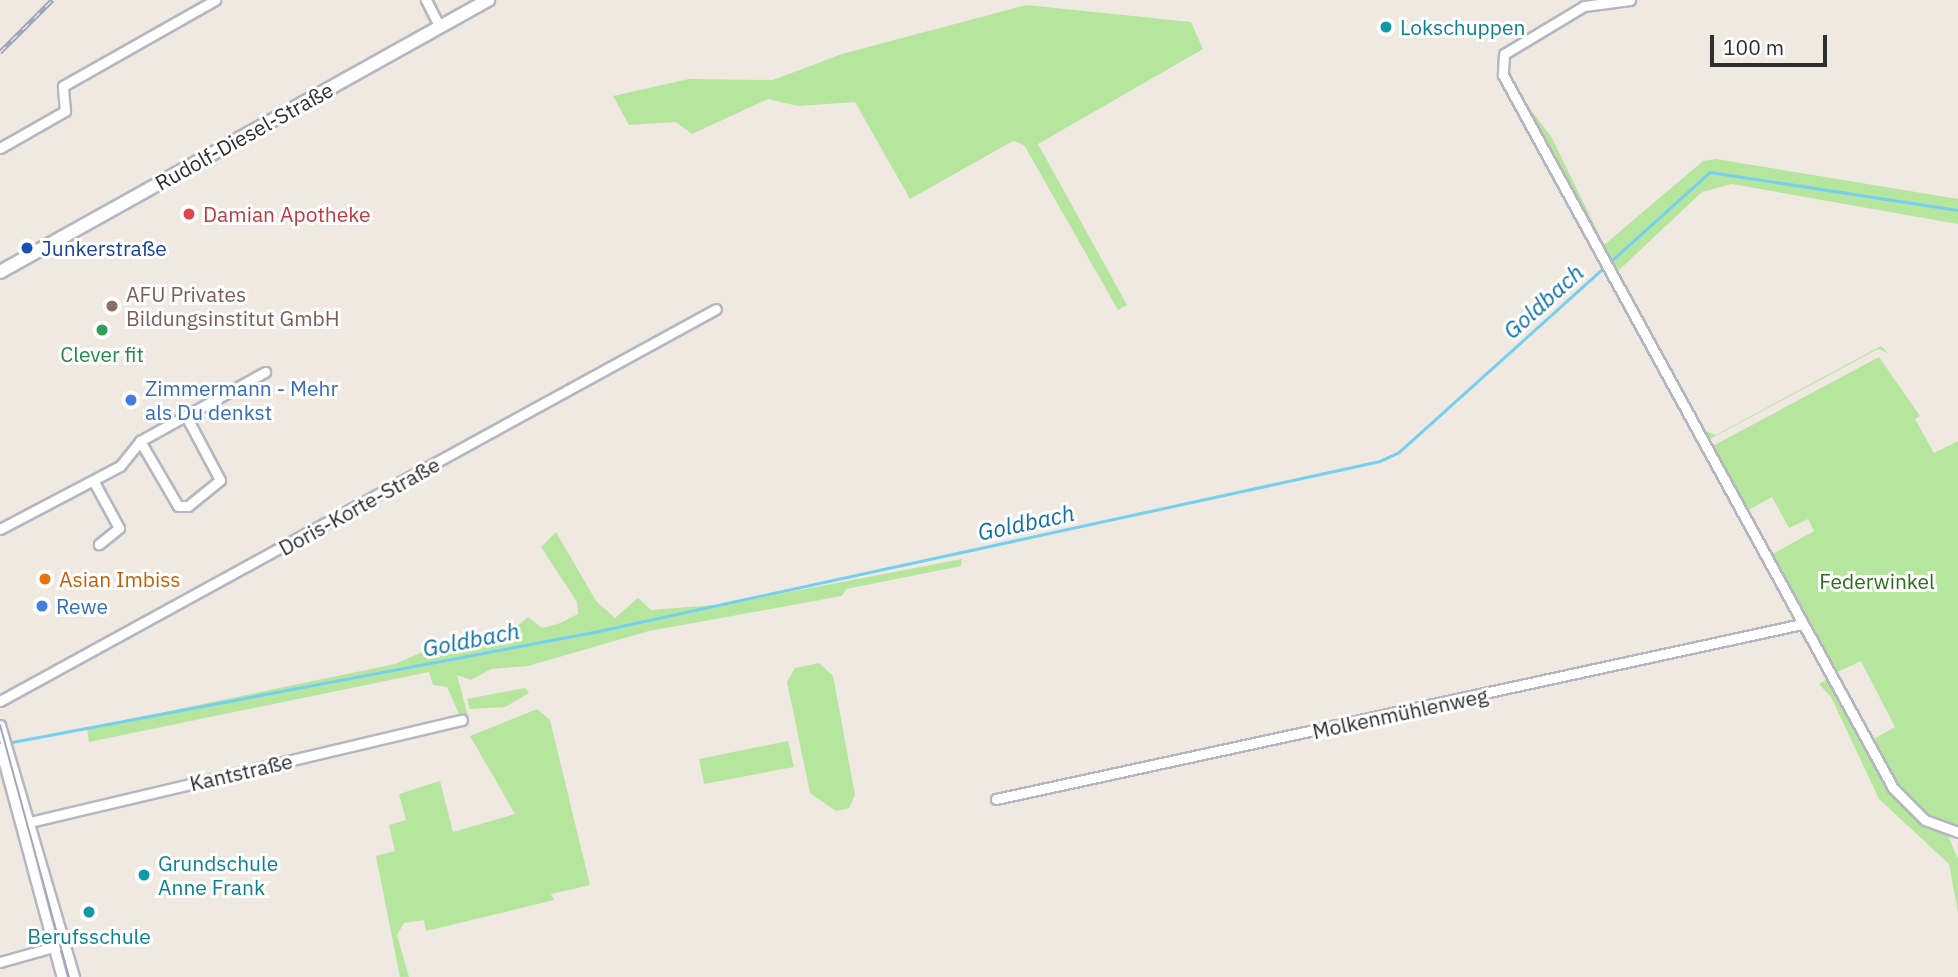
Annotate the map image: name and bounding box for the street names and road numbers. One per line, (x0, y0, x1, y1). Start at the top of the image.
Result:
street label: Rudolf-Diesel-Straße (151, 77, 337, 195)
street label: Doris-Korte-Straße (274, 451, 444, 561)
street label: Molkenmühlenweg (1310, 682, 1490, 744)
street label: Kantstraße (187, 748, 295, 796)

